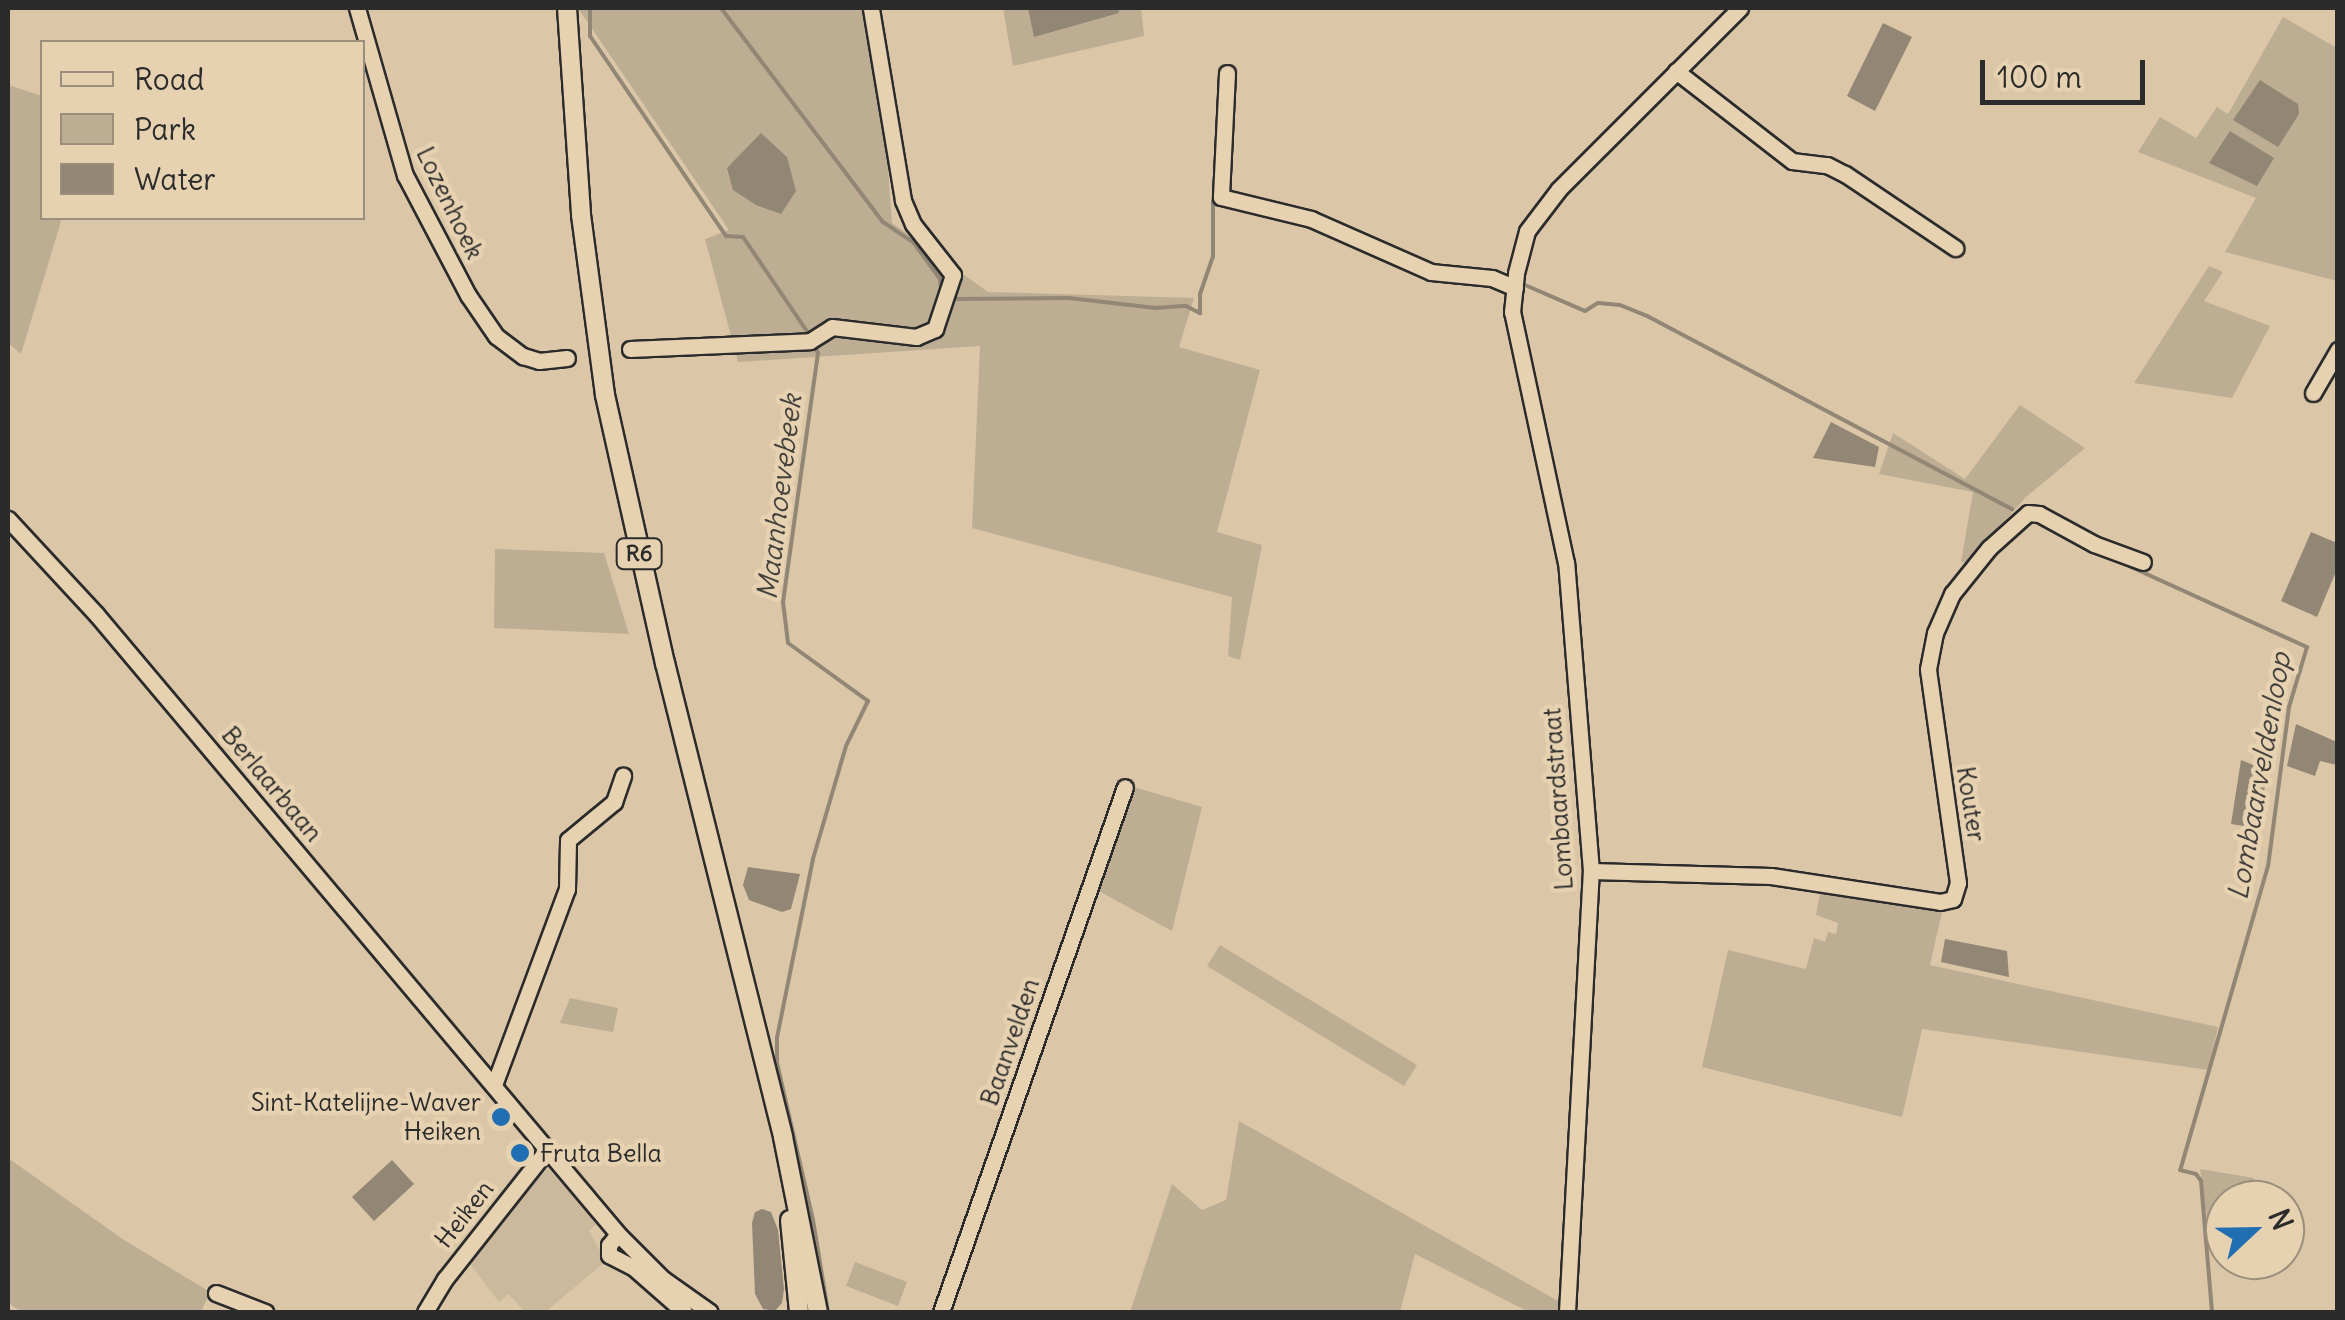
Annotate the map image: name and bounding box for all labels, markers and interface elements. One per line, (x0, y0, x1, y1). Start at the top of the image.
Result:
legend (40, 40, 365, 220)
scale bar (1985, 40, 2150, 102)
text: 100 m (1997, 58, 2082, 96)
text: Road (134, 60, 204, 98)
text: Park (134, 110, 196, 148)
street label: Lozenhoek (410, 142, 490, 264)
text: Water (134, 160, 216, 198)
water label: Maanhoevebeek (750, 393, 808, 601)
road number: R6 (614, 537, 664, 571)
water label: Lombaarveldenloop (2221, 650, 2297, 902)
street label: Lombaardstraat (1537, 707, 1579, 891)
street label: Berlaarbaan (215, 720, 329, 848)
street label: Kouter (1950, 764, 1992, 844)
street label: Baanvelden (974, 974, 1046, 1110)
place label: Sint-Katelijne-Waver Heiken (251, 1088, 481, 1147)
marker: Sint-Katelijne-Waver Heiken (490, 1106, 512, 1128)
place label: Fruta Bella (540, 1138, 662, 1168)
marker: Fruta Bella (509, 1142, 531, 1164)
street label: Heiken (428, 1174, 500, 1254)
north arrow (2205, 1180, 2305, 1280)
text: N (2261, 1204, 2301, 1235)

